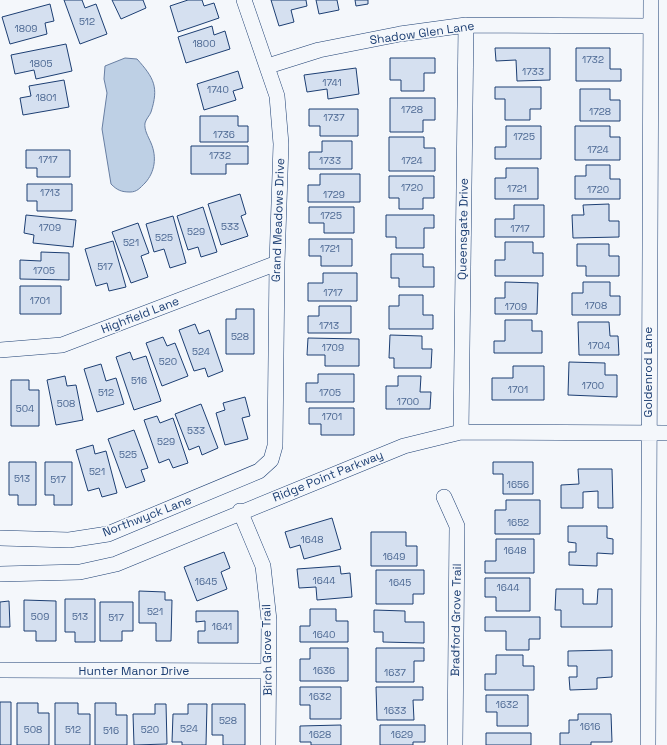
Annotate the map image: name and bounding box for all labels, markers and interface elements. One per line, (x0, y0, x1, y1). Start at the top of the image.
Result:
house number: 512 (79, 15, 95, 28)
street label: Shadow Glen Lane (369, 18, 475, 48)
house number: 1809 (15, 22, 37, 35)
house number: 1800 (192, 37, 216, 50)
house number: 1732 (582, 53, 604, 66)
house number: 1805 (30, 57, 52, 70)
house number: 1733 (522, 65, 544, 78)
house number: 1741 (322, 76, 342, 89)
house number: 1740 (207, 83, 229, 96)
house number: 1801 (36, 91, 57, 104)
house number: 1728 (401, 103, 423, 116)
house number: 1728 (589, 105, 611, 118)
house number: 1737 (323, 111, 345, 124)
house number: 1736 (213, 128, 235, 141)
house number: 1725 (513, 130, 535, 143)
house number: 1724 (587, 143, 609, 156)
house number: 1732 (209, 149, 231, 162)
house number: 1717 (38, 153, 58, 166)
house number: 1733 (319, 154, 341, 167)
house number: 1724 (401, 154, 423, 167)
street label: Grand Meadows Drive (268, 158, 288, 282)
street label: Queensgate Drive (454, 178, 472, 280)
house number: 1720 (401, 181, 423, 194)
house number: 1721 (507, 182, 527, 195)
house number: 1720 (587, 183, 609, 196)
house number: 1713 (40, 186, 60, 199)
house number: 1729 (323, 188, 345, 201)
house number: 1725 (320, 209, 342, 222)
house number: 533 (221, 220, 239, 233)
house number: 1709 (39, 221, 61, 234)
house number: 1717 (510, 222, 530, 235)
house number: 529 (187, 225, 205, 238)
house number: 525 (155, 231, 173, 244)
house number: 521 (123, 236, 139, 249)
house number: 1721 (320, 242, 340, 255)
house number: 517 (97, 260, 113, 273)
house number: 1705 (33, 264, 55, 277)
house number: 1717 (323, 286, 343, 299)
street label: Highfield Lane (99, 293, 181, 337)
house number: 1701 (30, 294, 50, 307)
house number: 1708 (585, 299, 607, 312)
house number: 1709 (505, 300, 527, 313)
house number: 1713 (319, 319, 339, 332)
street label: Goldenrod Lane (640, 327, 656, 417)
house number: 528 (231, 330, 249, 343)
house number: 1704 (588, 339, 610, 352)
house number: 1709 (322, 341, 344, 354)
house number: 524 (192, 345, 210, 358)
house number: 520 (159, 355, 177, 368)
house number: 516 (131, 374, 147, 387)
house number: 1700 (582, 379, 604, 392)
house number: 1701 (508, 383, 528, 396)
house number: 512 (98, 386, 114, 399)
house number: 1705 (319, 386, 341, 399)
house number: 1700 (397, 395, 419, 408)
house number: 508 (57, 397, 75, 410)
house number: 504 (16, 402, 34, 415)
house number: 1701 (322, 410, 342, 423)
house number: 533 (187, 424, 205, 437)
house number: 529 (157, 435, 175, 448)
street label: Ridge Point Parkway (270, 447, 386, 505)
house number: 525 (119, 448, 137, 461)
house number: 521 (89, 465, 105, 478)
house number: 513 (14, 472, 30, 485)
house number: 517 (50, 473, 66, 486)
house number: 1656 (507, 478, 529, 491)
street label: Northwyck Lane (100, 492, 194, 540)
house number: 1652 (507, 516, 529, 529)
house number: 1648 (301, 533, 323, 546)
house number: 1648 (504, 544, 526, 557)
house number: 1649 (383, 550, 405, 563)
street label: Bradford Grove Trail (447, 563, 465, 677)
house number: 1644 (313, 574, 335, 587)
house number: 1645 (195, 575, 217, 588)
house number: 1645 (389, 576, 411, 589)
house number: 1644 (497, 581, 519, 594)
street label: Birch Grove Trail (258, 604, 276, 696)
house number: 521 (147, 605, 163, 618)
house number: 509 (31, 610, 49, 623)
house number: 513 (72, 610, 88, 623)
house number: 517 (108, 611, 124, 624)
house number: 1641 (212, 620, 232, 633)
house number: 1640 (313, 628, 335, 641)
street label: Hunter Manor Drive (79, 663, 189, 679)
house number: 1636 (313, 664, 335, 677)
house number: 1637 (384, 666, 406, 679)
house number: 1632 (309, 690, 331, 703)
house number: 1632 (496, 698, 518, 711)
house number: 1633 (384, 704, 406, 717)
house number: 528 (219, 714, 237, 727)
house number: 1616 (580, 720, 600, 733)
house number: 524 (180, 722, 198, 735)
house number: 508 (24, 723, 42, 736)
house number: 512 (65, 723, 81, 736)
house number: 520 (141, 723, 159, 736)
house number: 516 (103, 724, 119, 737)
house number: 1628 (309, 728, 331, 741)
house number: 1629 (391, 728, 413, 741)

